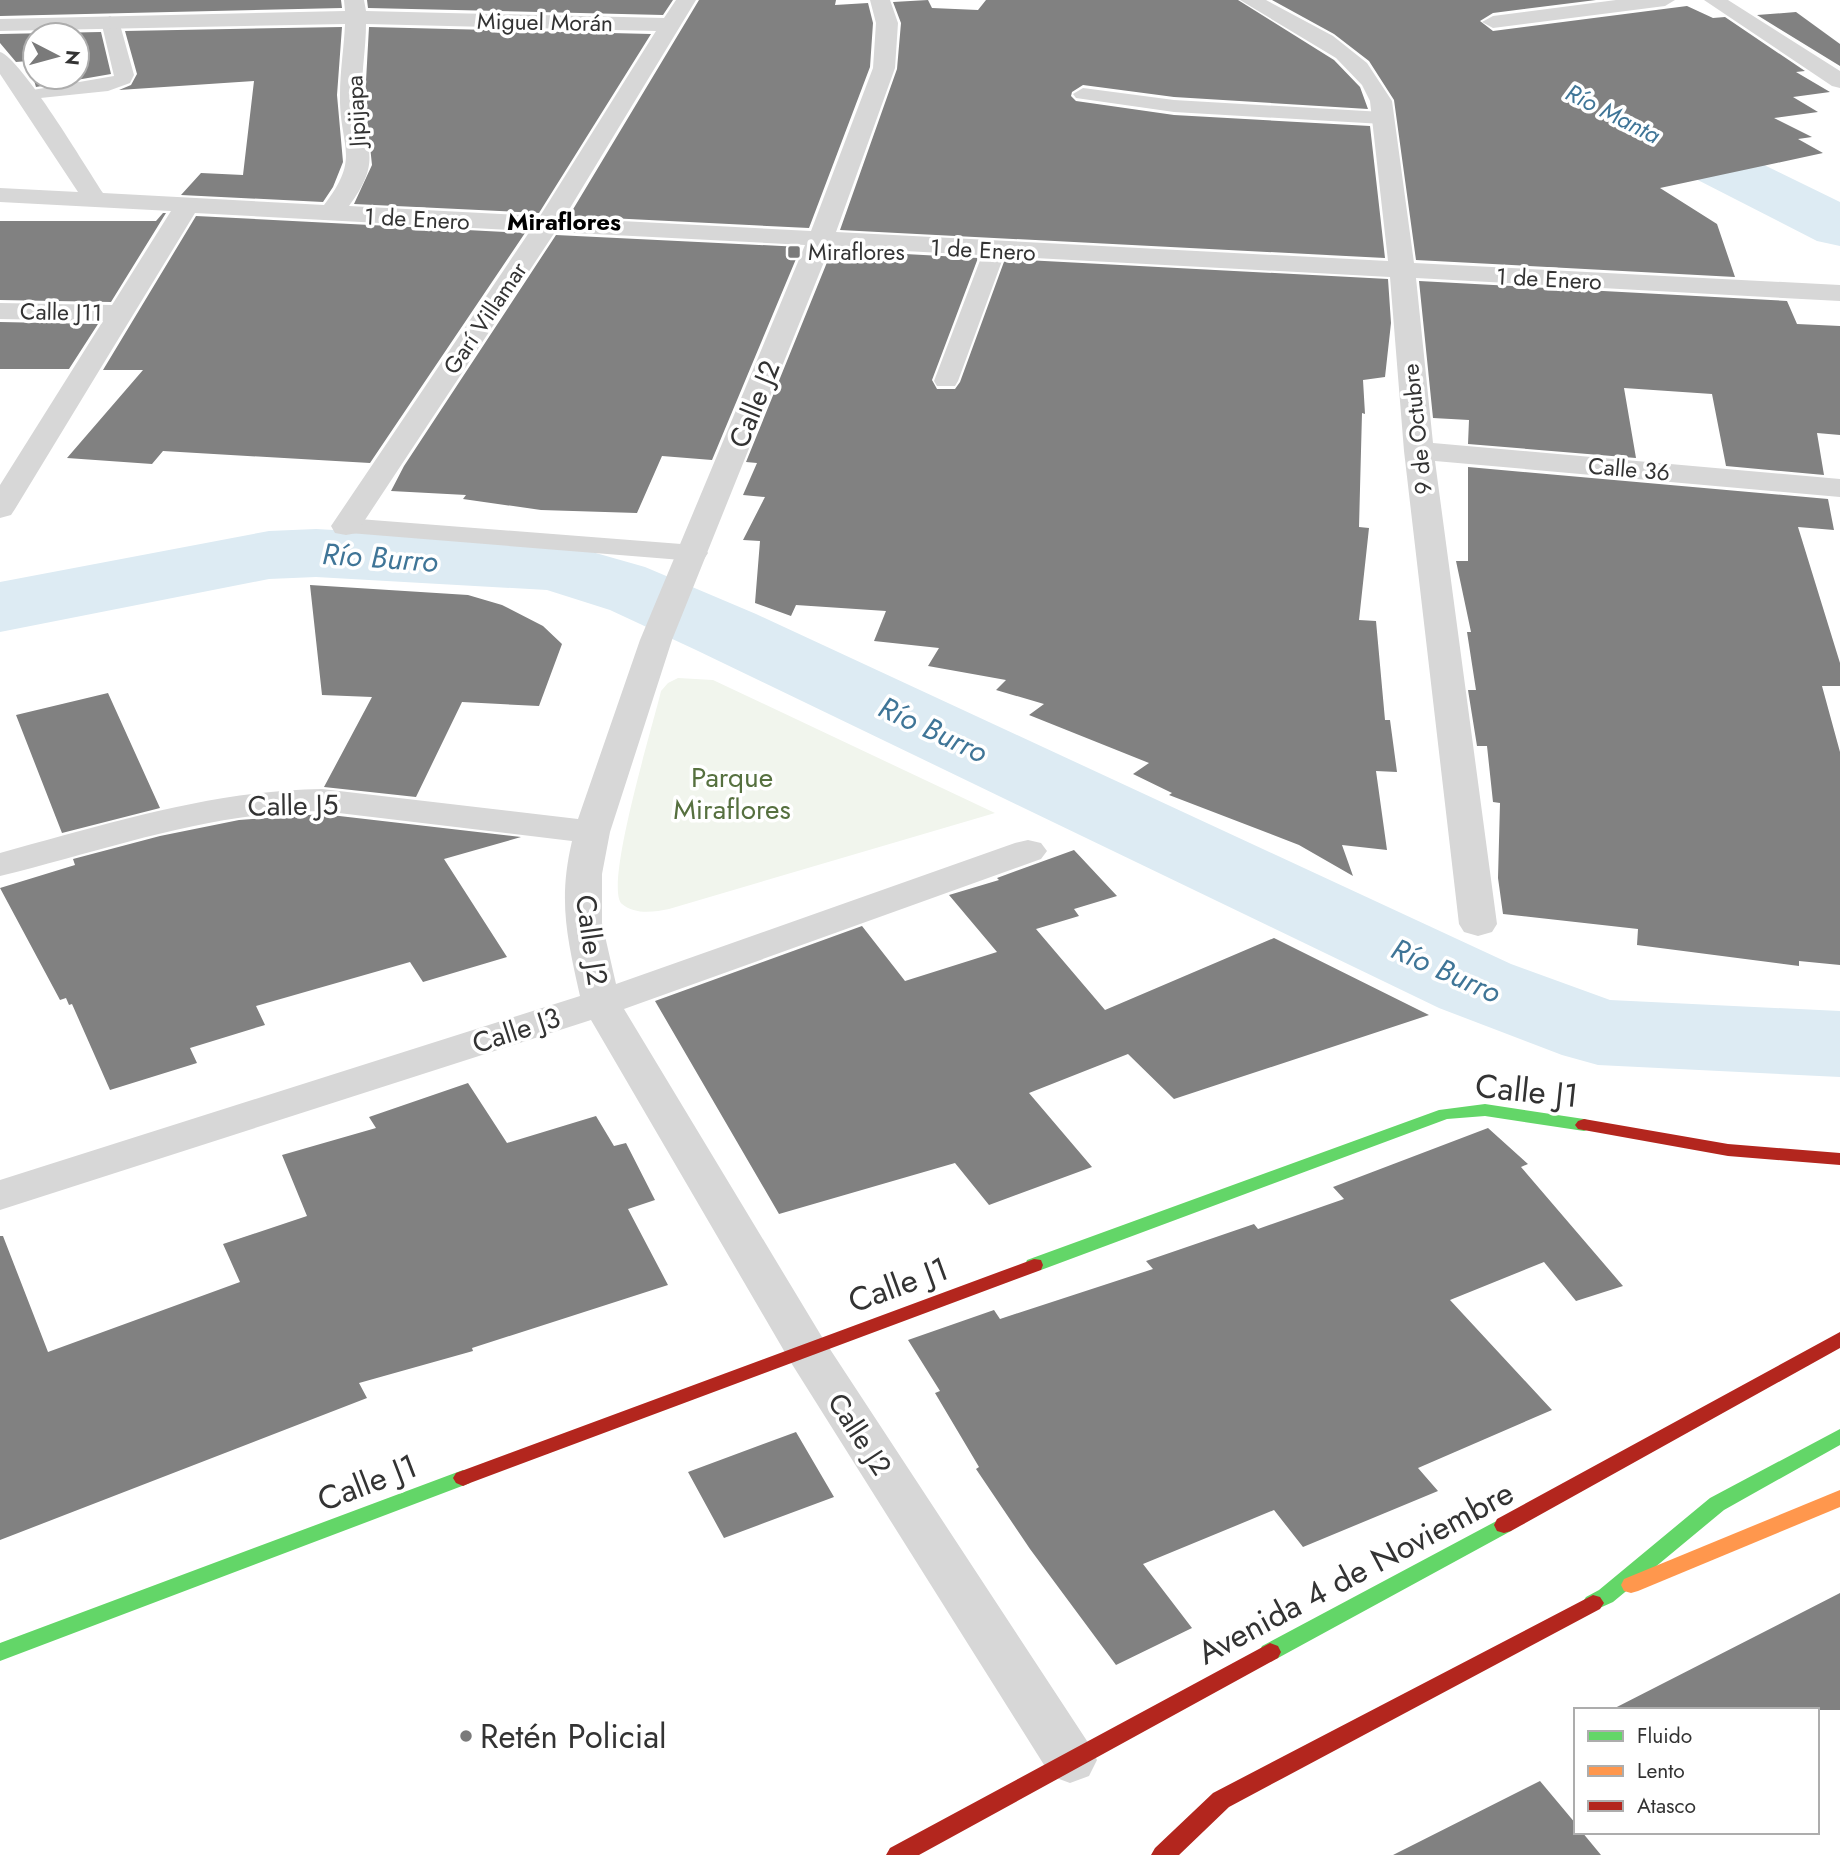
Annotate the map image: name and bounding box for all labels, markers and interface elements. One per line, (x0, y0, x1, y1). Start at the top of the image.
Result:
street label: Miguel Morán (477, 4, 613, 40)
north arrow (21, 21, 91, 91)
text: N (58, 49, 87, 67)
street label: Jipijapa (337, 74, 375, 151)
water label: Río Manta (1560, 75, 1667, 152)
street label: 1 de Enero (363, 199, 471, 239)
district label: Miraflores (507, 204, 621, 239)
street label: 1 de Enero (929, 230, 1037, 270)
place label: Miraflores (808, 235, 905, 269)
marker: Miraflores (786, 244, 802, 260)
street label: Garí Villamar (435, 255, 535, 381)
street label: 1 de Enero (1495, 259, 1603, 299)
street label: Calle J11 (20, 294, 102, 330)
street label: Calle J2 (718, 354, 791, 454)
street label: 9 de Octubre (1393, 362, 1441, 496)
street label: Calle 36 (1587, 448, 1671, 490)
water label: Río Burro (321, 532, 439, 583)
water label: Río Burro (872, 686, 995, 774)
park label: Parque Miraflores (673, 757, 791, 830)
street label: Calle J5 (247, 784, 339, 827)
street label: Calle J2 (565, 892, 618, 988)
water label: Río Burro (1385, 927, 1508, 1014)
street label: Calle J3 (467, 997, 565, 1064)
street label: Calle J1 (1473, 1062, 1581, 1119)
street label: Calle J1 (842, 1245, 955, 1324)
street label: Calle J2 (818, 1385, 902, 1484)
street label: Calle J1 (311, 1442, 424, 1523)
street label: Avenida 4 de Noviembre (1189, 1469, 1522, 1676)
legend (1574, 1708, 1819, 1834)
place label: Retén Policial (480, 1713, 667, 1760)
text: Fluido (1637, 1721, 1692, 1751)
marker: Retén Policial (458, 1728, 474, 1744)
text: Lento (1637, 1756, 1685, 1786)
text: Atasco (1637, 1791, 1696, 1821)

